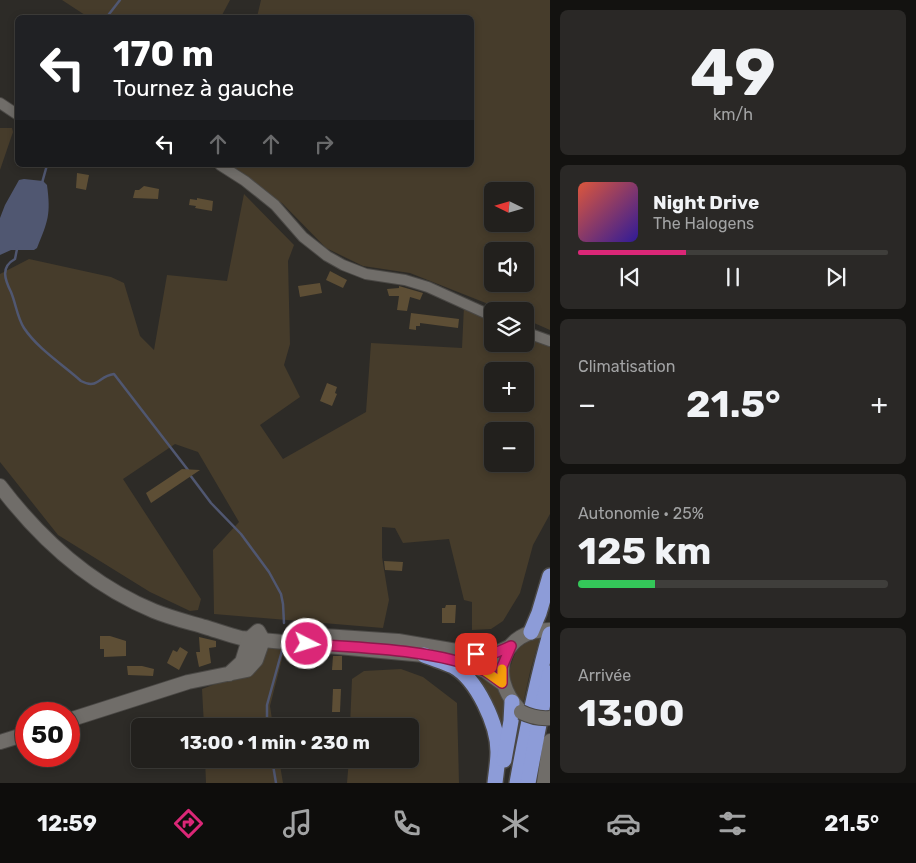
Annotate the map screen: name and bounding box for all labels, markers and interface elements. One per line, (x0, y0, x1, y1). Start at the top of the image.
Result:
text: 170 m (113, 33, 214, 75)
text: 49 (690, 34, 776, 111)
icon: left (30, 35, 95, 100)
text: Tournez à gauche (113, 75, 294, 102)
text: km/h (713, 105, 753, 124)
icon: left (151, 130, 179, 158)
icon: ahead (204, 130, 232, 158)
icon: ahead (257, 130, 285, 158)
icon: right (310, 130, 338, 158)
north arrow (484, 182, 534, 232)
map controls (484, 182, 534, 472)
text: Night Drive (653, 191, 759, 214)
text: The Halogens (653, 214, 754, 233)
button: sound (484, 242, 534, 292)
icon: previous (616, 263, 644, 291)
icon: pause (719, 263, 747, 291)
icon: next (822, 263, 850, 291)
button: layers (484, 302, 534, 352)
text: Climatisation (578, 357, 675, 376)
button: + (484, 362, 534, 412)
text: 21.5° (686, 381, 781, 427)
text: − (578, 388, 596, 421)
text: + (871, 388, 888, 421)
button: − (484, 422, 534, 472)
text: Autonomie · 25% (578, 504, 704, 523)
text: 125 km (578, 528, 711, 574)
position arrow (280, 617, 332, 669)
pin (455, 633, 497, 675)
icon: arrive (462, 640, 490, 668)
text: Arrivée (578, 666, 631, 685)
text: 13:00 (578, 690, 685, 736)
speed limit sign: 50 (15, 702, 80, 767)
text: 13:00 · 1 min · 230 m (180, 731, 370, 754)
icon: directions (171, 806, 206, 841)
icon: music (280, 806, 315, 841)
icon: phone (389, 806, 424, 841)
icon: climate (498, 806, 533, 841)
icon: car (606, 806, 641, 841)
icon: filters (715, 806, 750, 841)
text: 12:59 (37, 810, 97, 837)
text: 21.5° (824, 810, 879, 837)

